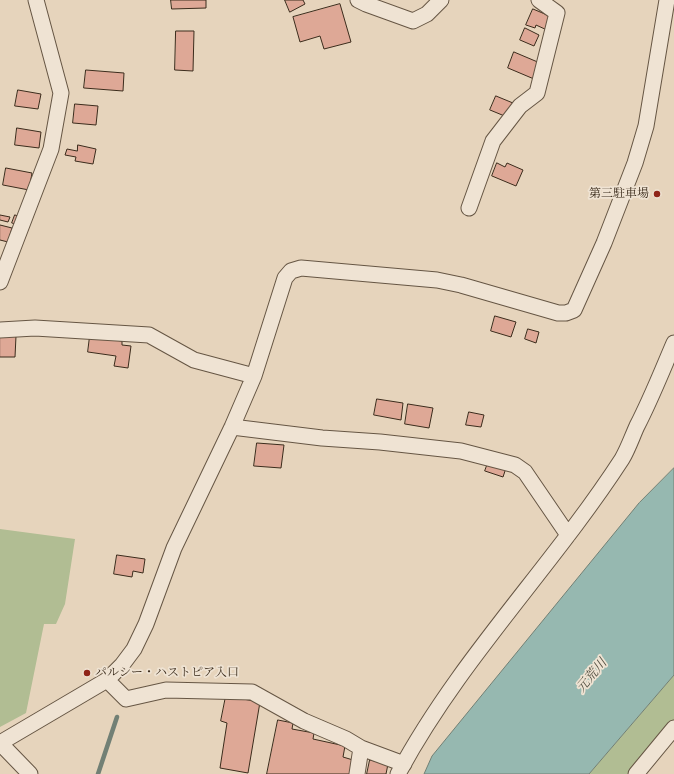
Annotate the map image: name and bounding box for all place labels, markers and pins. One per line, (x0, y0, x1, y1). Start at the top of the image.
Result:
place label: 第三駐車場 (589, 187, 649, 201)
marker: 第三駐車場 (652, 189, 662, 199)
place label: パルシー・ハストピア入口 (95, 666, 239, 680)
marker: パルシー・ハストピア入口 (82, 668, 92, 678)

